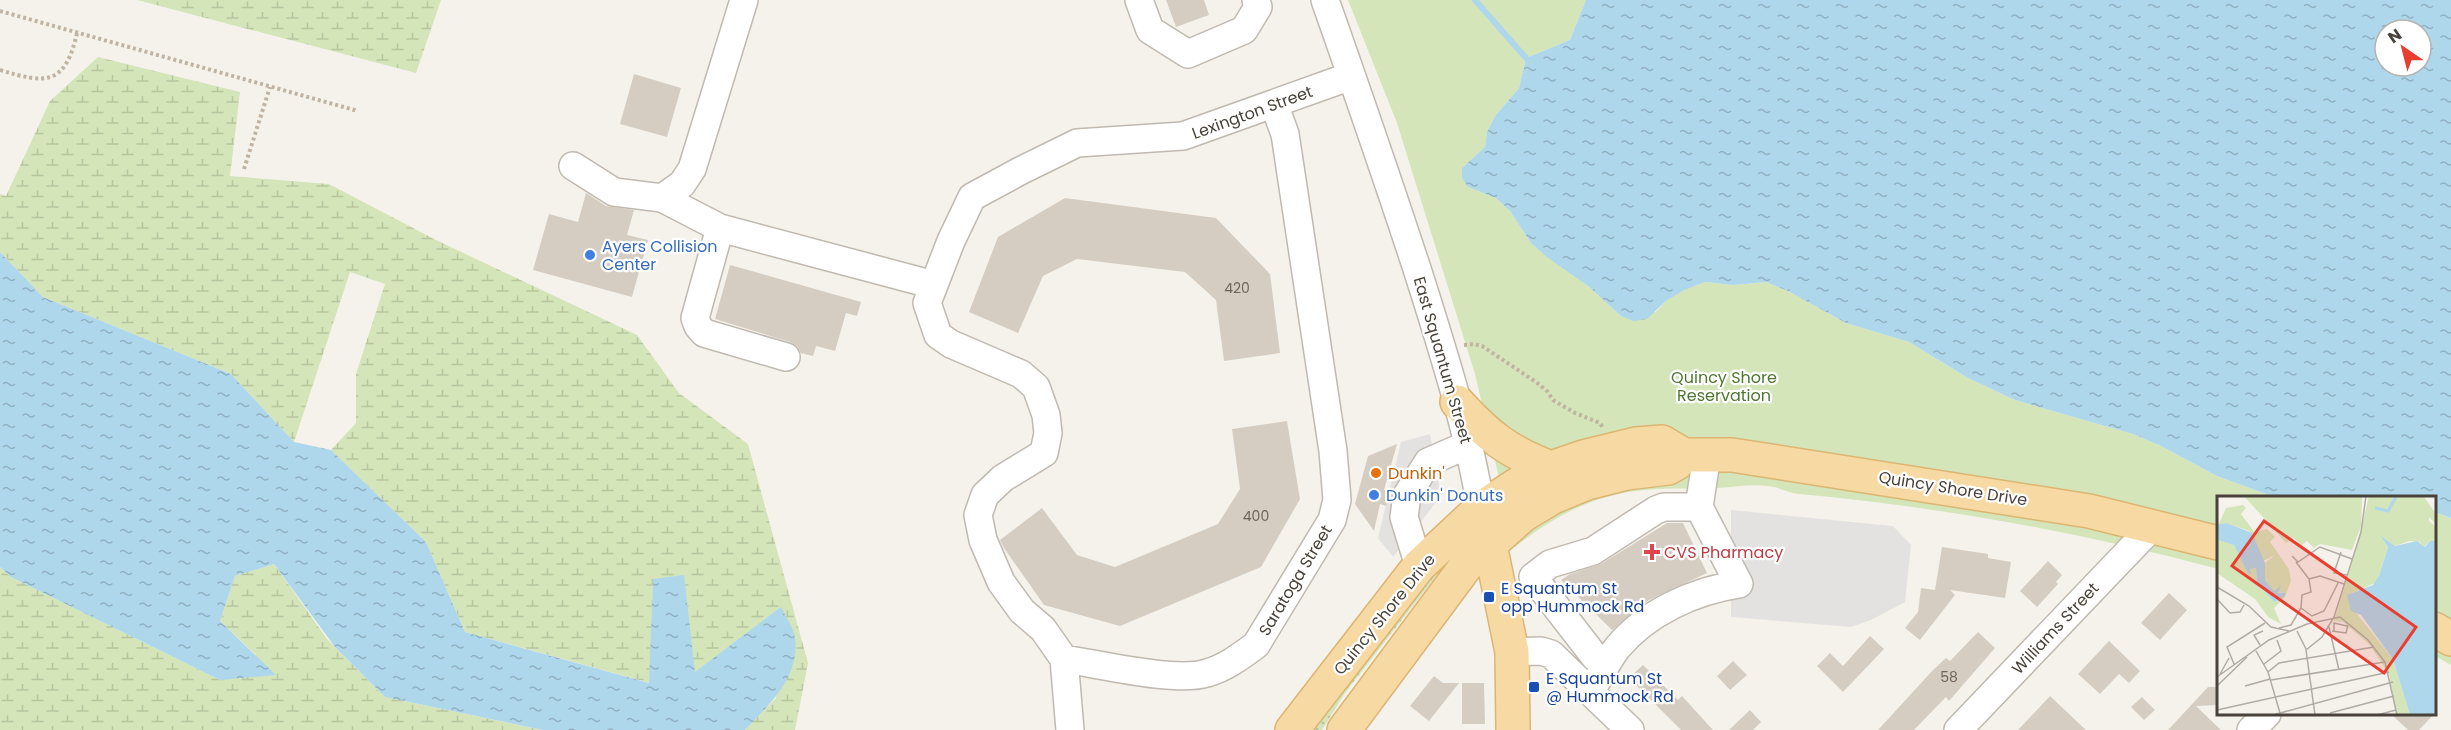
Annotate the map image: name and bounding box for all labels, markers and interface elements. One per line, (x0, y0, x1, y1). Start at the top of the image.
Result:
north arrow (2373, 18, 2433, 78)
text: N (2383, 23, 2406, 49)
street label: Lexington Street (1189, 80, 1316, 145)
place label: Ayers Collision Center (602, 235, 717, 276)
marker: Ayers Collision Center (583, 248, 597, 262)
street label: East Squantum Street (1408, 274, 1477, 446)
house number: 420 (1224, 278, 1250, 298)
park label: Quincy Shore Reservation (1671, 366, 1777, 407)
place label: Dunkin' (1388, 462, 1445, 485)
street label: Quincy Shore Drive (1877, 465, 2029, 512)
marker: Dunkin' (1369, 466, 1383, 480)
place label: Dunkin' Donuts (1386, 484, 1503, 507)
marker: Dunkin' Donuts (1367, 488, 1381, 502)
inset map (2217, 496, 2436, 715)
house number: 400 (1243, 506, 1269, 526)
street label: Saratoga Street (1253, 520, 1338, 640)
place label: CVS Pharmacy (1664, 541, 1783, 564)
marker: CVS Pharmacy (1645, 545, 1659, 559)
street label: Quincy Shore Drive (1328, 549, 1441, 680)
place label: E Squantum St opp Hummock Rd (1501, 577, 1644, 618)
street label: Williams Street (2007, 577, 2104, 679)
marker: E Squantum St opp Hummock Rd (1482, 590, 1496, 604)
place label: E Squantum St @ Hummock Rd (1546, 667, 1674, 708)
house number: 58 (1940, 667, 1958, 687)
marker: E Squantum St @ Hummock Rd (1527, 680, 1541, 694)

